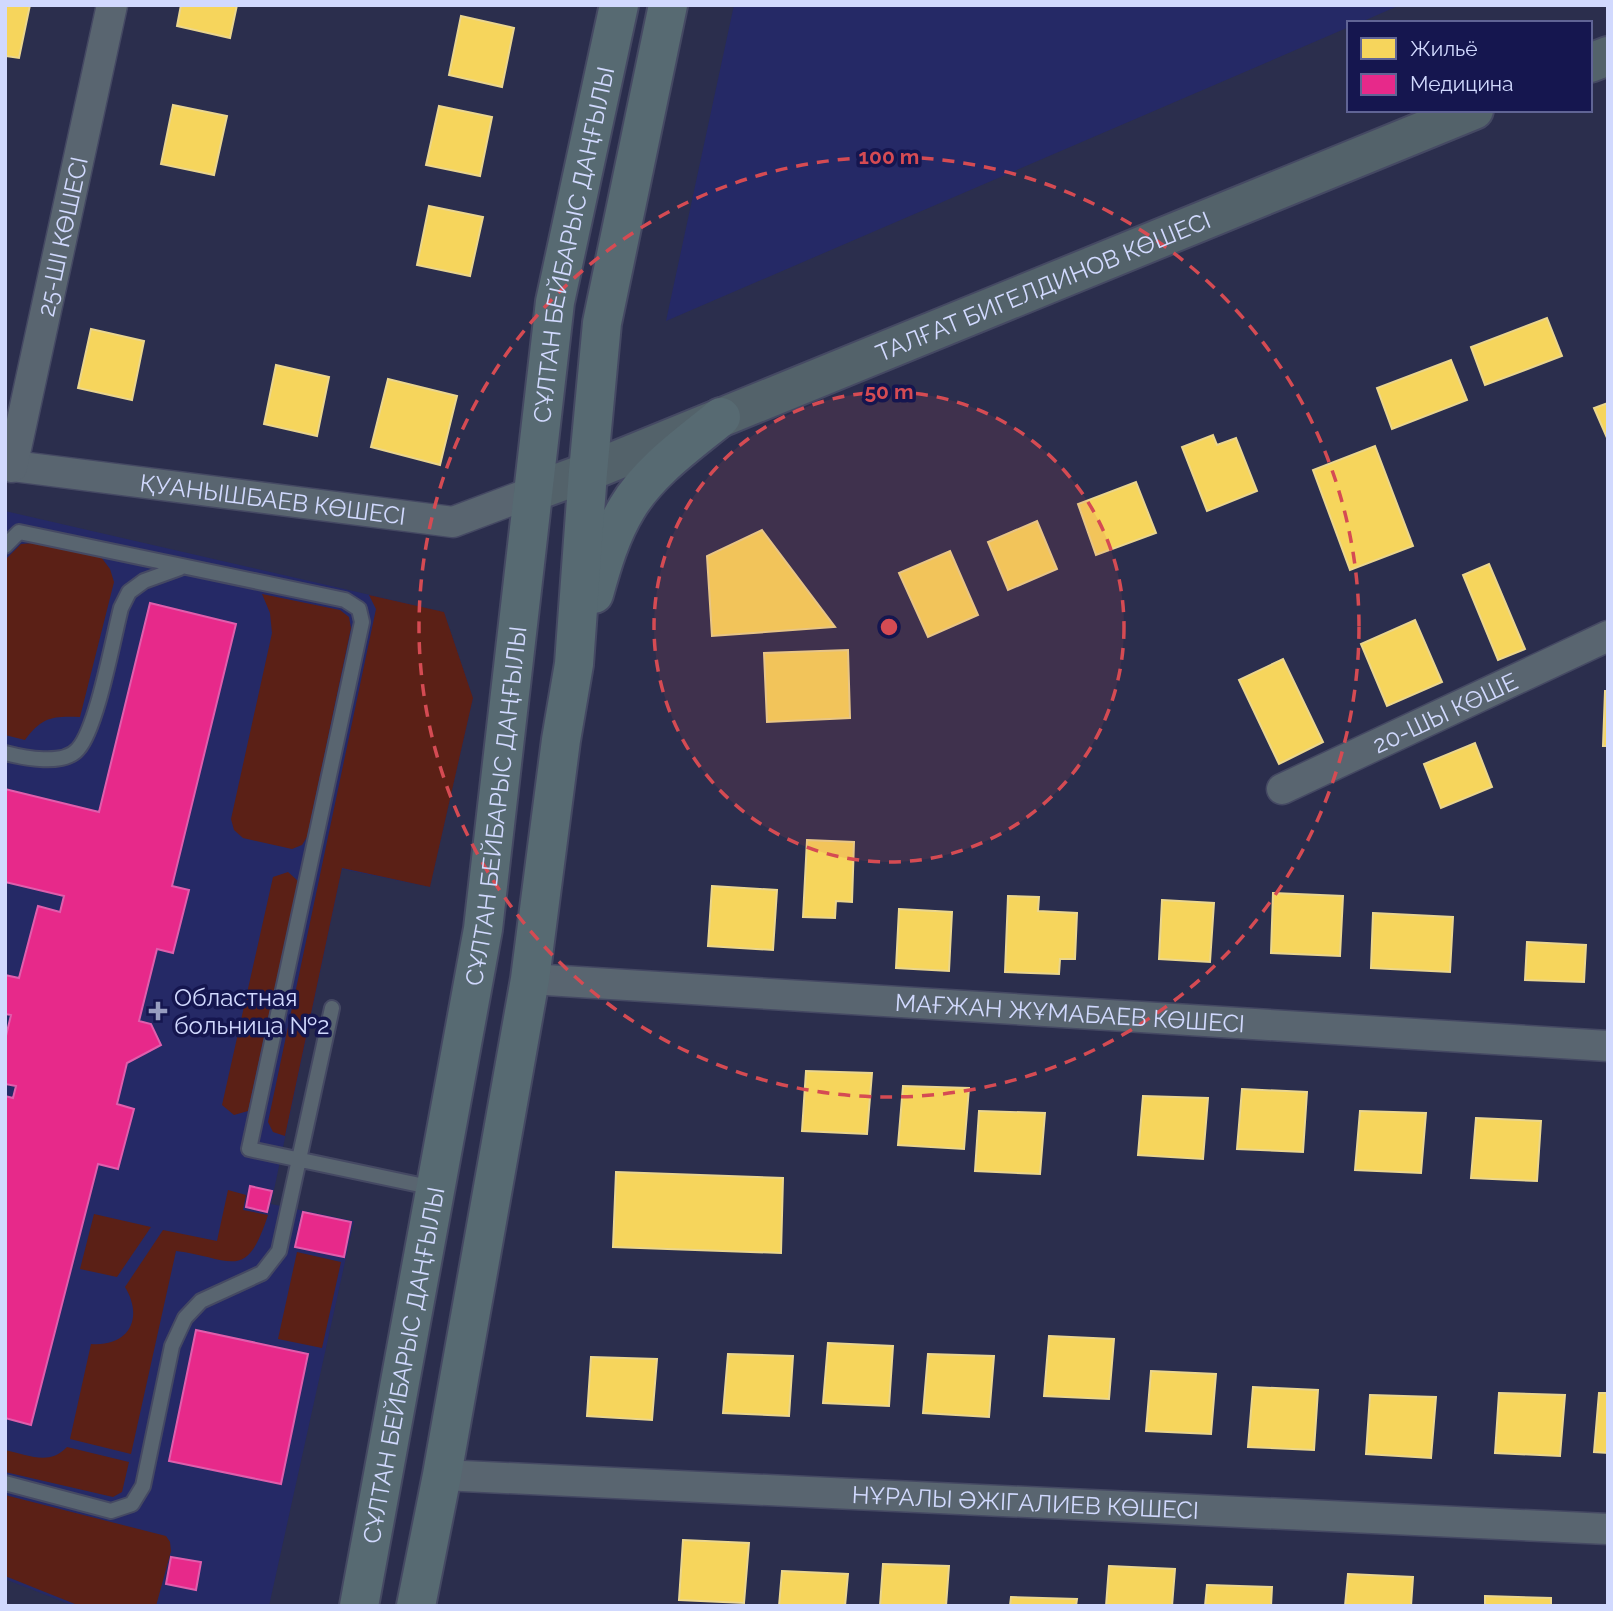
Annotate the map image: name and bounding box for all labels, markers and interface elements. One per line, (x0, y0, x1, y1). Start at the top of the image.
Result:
legend (1347, 21, 1592, 112)
text: Жильё (1410, 36, 1478, 61)
street label: СҰЛТАН БЕЙБАРЫС ДАҢҒЫЛЫ (527, 64, 620, 424)
text: Медицина (1410, 71, 1514, 96)
text: 100 m (859, 144, 919, 169)
street label: 25-ШІ КӨШЕСІ (31, 154, 93, 319)
street label: ТАЛҒАТ БИГЕЛДИНОВ КӨШЕСІ (871, 205, 1214, 367)
text: 50 m (864, 379, 914, 404)
street label: ҚУАНЫШБАЕВ КӨШЕСІ (138, 468, 407, 530)
centre of rings (877, 615, 901, 639)
street label: СҰЛТАН БЕЙБАРЫС ДАҢҒЫЛЫ (458, 625, 532, 988)
street label: 20-ШЫ КӨШЕ (1368, 666, 1522, 759)
place label: Областная больница №2 (174, 983, 329, 1040)
street label: МАҒЖАН ЖҰМАБАЕВ КӨШЕСІ (894, 987, 1246, 1038)
marker: Областная больница №2 (148, 1001, 168, 1021)
street label: СҰЛТАН БЕЙБАРЫС ДАҢҒЫЛЫ (356, 1184, 450, 1546)
street label: НҰРАЛЫ ӘЖIГАЛИЕВ КӨШЕСI (851, 1479, 1200, 1525)

